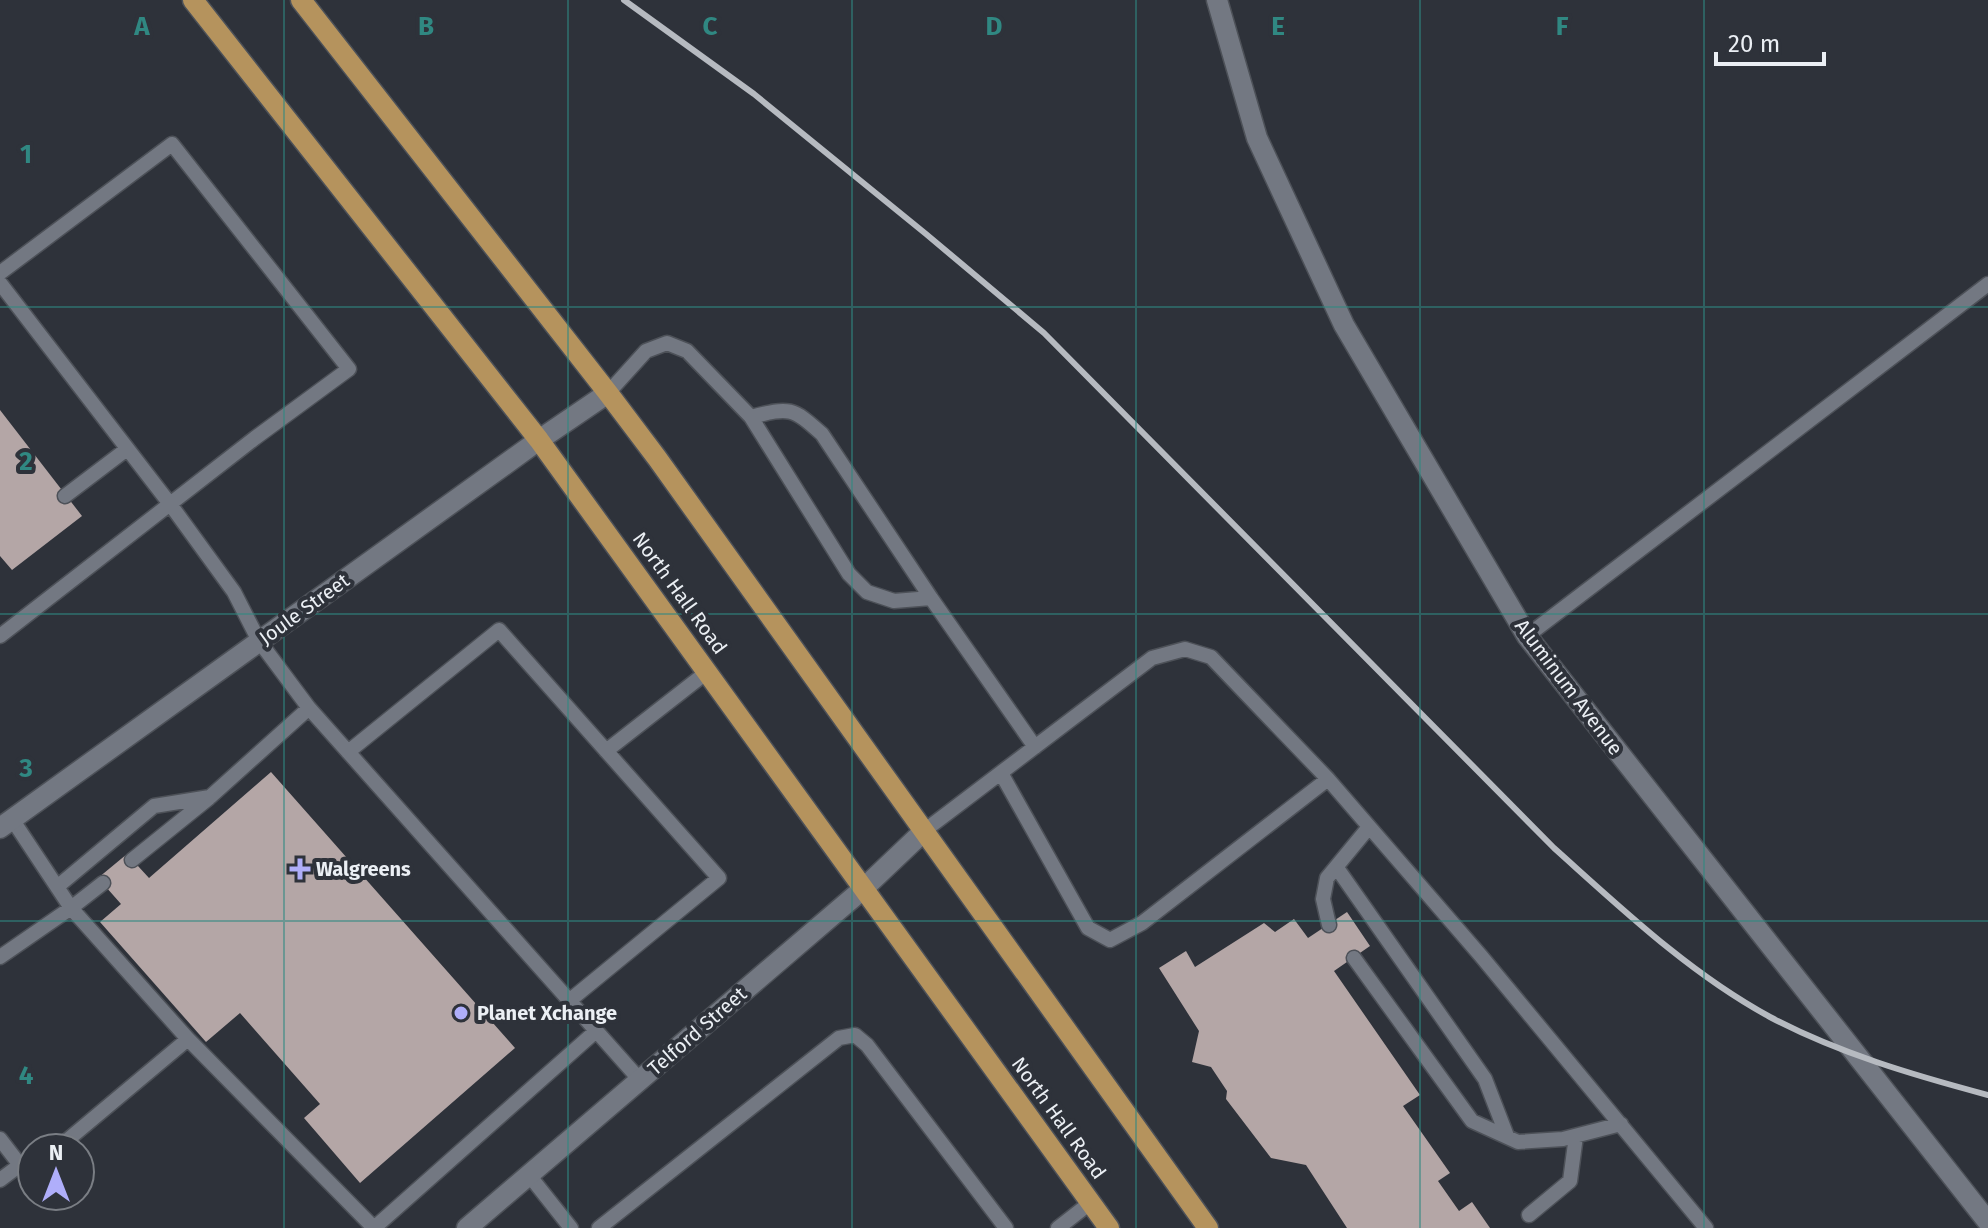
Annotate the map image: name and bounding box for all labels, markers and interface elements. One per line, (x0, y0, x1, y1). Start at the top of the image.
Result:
text: A (133, 11, 150, 42)
text: B (418, 11, 434, 42)
text: C (703, 11, 718, 42)
text: D (986, 11, 1003, 42)
text: E (1271, 11, 1285, 42)
text: F (1556, 11, 1569, 42)
scale bar (1716, 16, 1824, 66)
text: 20 m (1728, 30, 1780, 58)
text: 1 (20, 139, 32, 170)
text: 2 (19, 446, 33, 477)
street label: North Hall Road (628, 527, 732, 659)
street label: Joule Street (254, 568, 354, 650)
street label: Aluminum Avenue (1510, 614, 1628, 760)
text: 3 (18, 753, 33, 784)
place label: Walgreens (316, 857, 411, 881)
marker: Walgreens (291, 860, 309, 878)
street label: Telford Street (643, 981, 752, 1080)
place label: Planet Xchange (477, 1001, 617, 1025)
marker: Planet Xchange (452, 1004, 470, 1022)
street label: North Hall Road (1007, 1052, 1111, 1184)
text: 4 (19, 1060, 34, 1091)
north arrow (16, 1132, 96, 1212)
text: N (49, 1139, 63, 1166)

